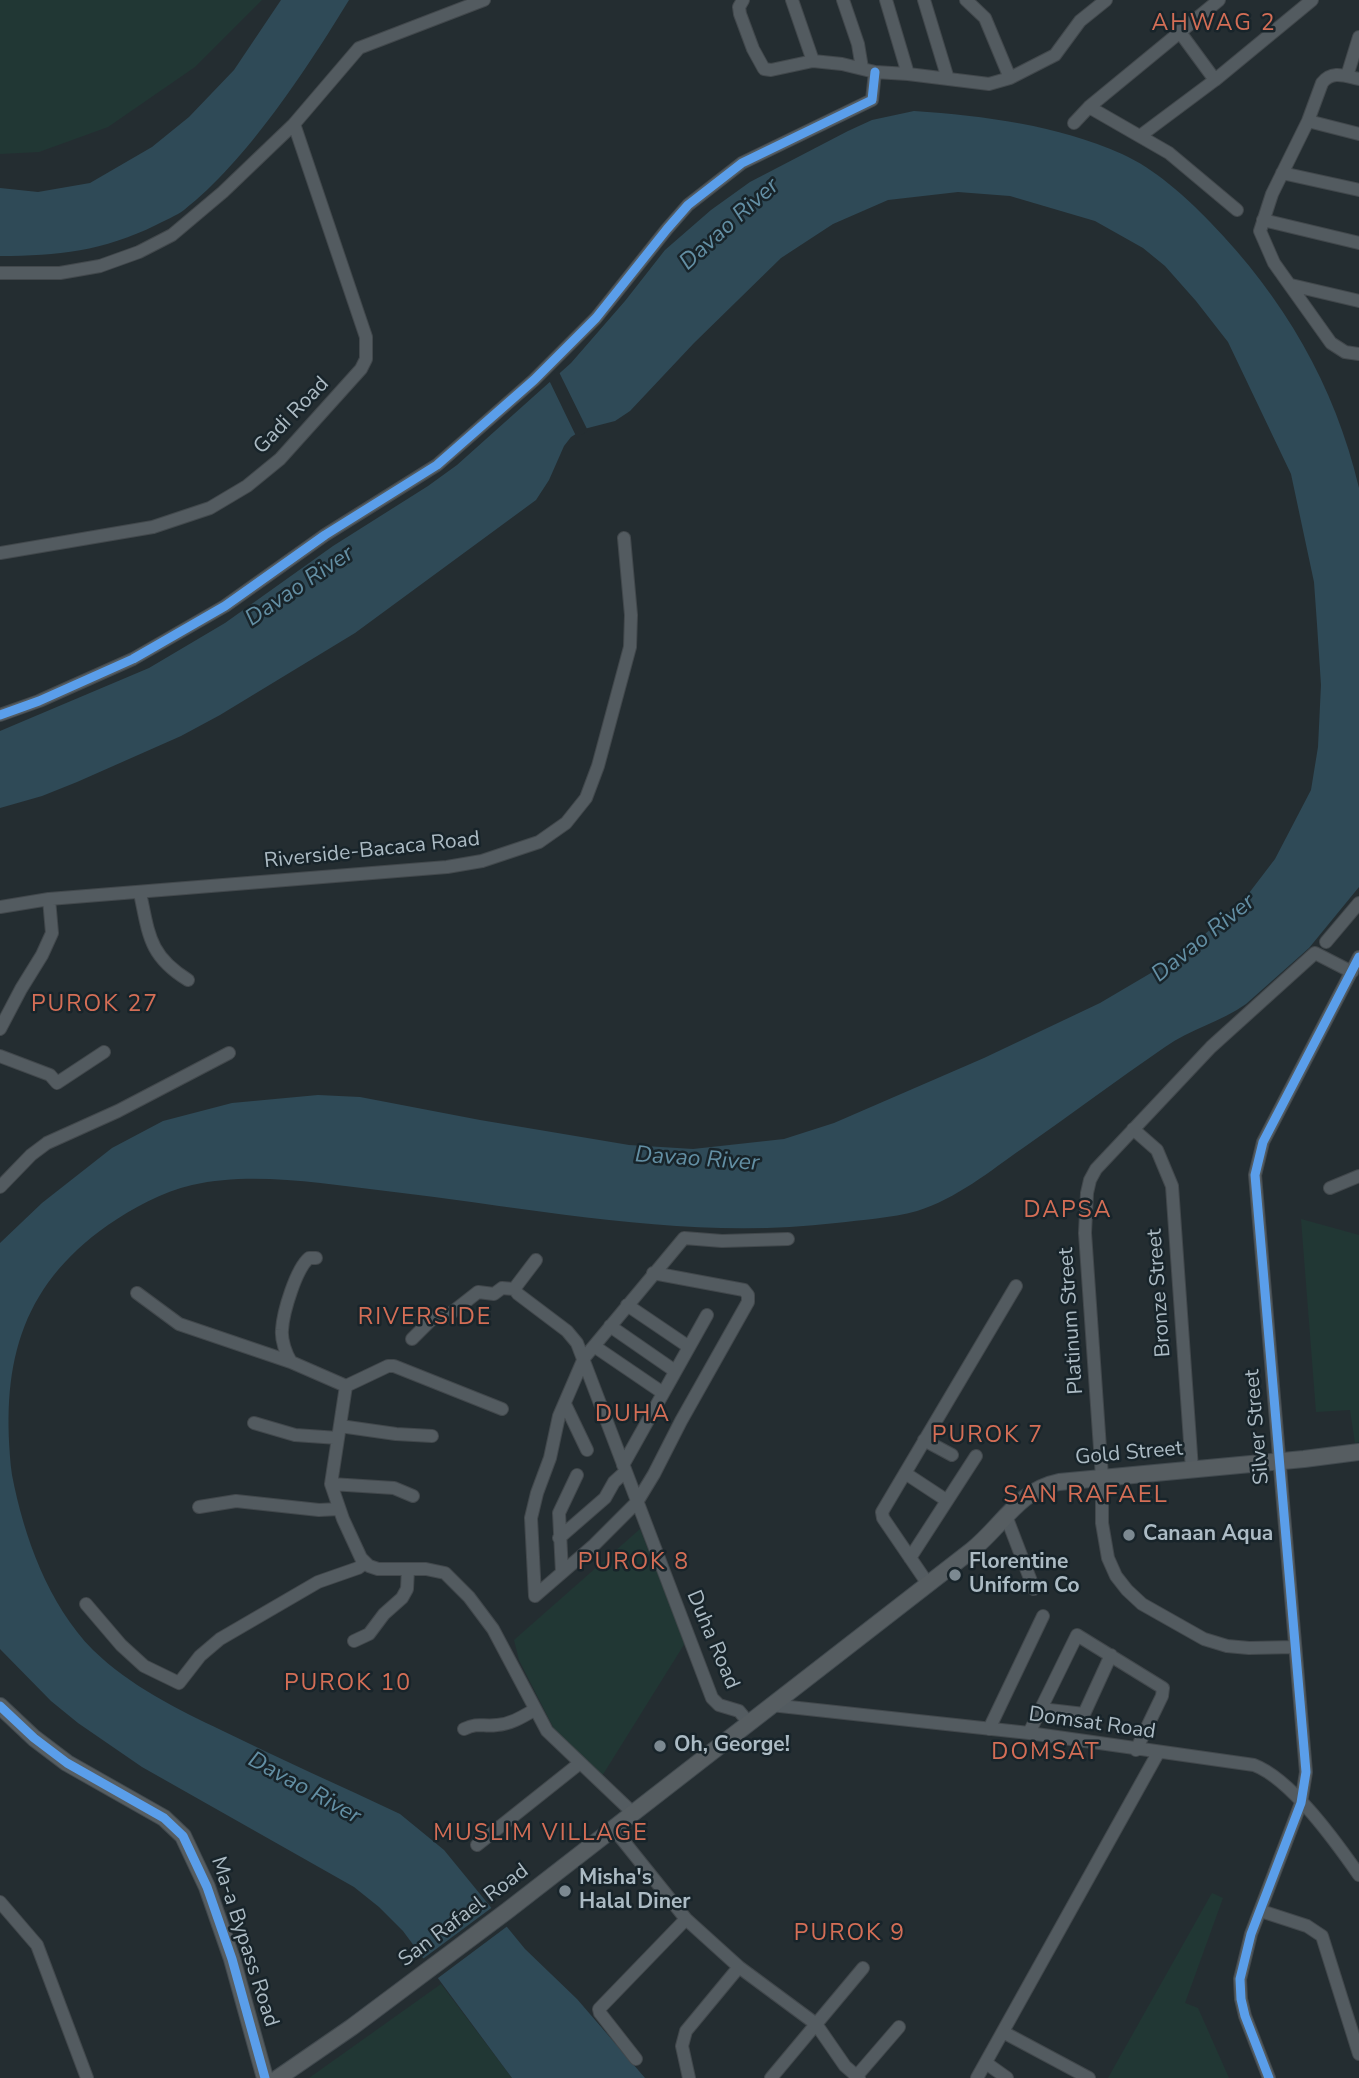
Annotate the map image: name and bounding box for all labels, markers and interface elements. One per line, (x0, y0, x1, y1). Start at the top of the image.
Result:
district label: AHWAG 2 (1152, 10, 1276, 38)
water label: Davao River (675, 173, 785, 277)
street label: Gadi Road (249, 372, 335, 460)
water label: Davao River (241, 541, 359, 633)
street label: Riverside-Bacaca Road (263, 827, 481, 875)
water label: Davao River (1147, 889, 1261, 989)
district label: PUROK 27 (32, 991, 158, 1019)
water label: Davao River (634, 1142, 760, 1178)
district label: DAPSA (1024, 1197, 1112, 1225)
street label: Bronze Street (1143, 1228, 1177, 1358)
street label: Platinum Street (1054, 1247, 1090, 1395)
district label: RIVERSIDE (359, 1304, 491, 1332)
street label: Silver Street (1240, 1368, 1276, 1486)
district label: DUHA (595, 1401, 671, 1429)
district label: PUROK 7 (933, 1422, 1043, 1450)
street label: Gold Street (1074, 1437, 1184, 1471)
district label: SAN RAFAEL (1004, 1482, 1168, 1510)
place label: Canaan Aqua (1143, 1522, 1273, 1548)
marker: Canaan Aqua (1121, 1527, 1137, 1543)
district label: PUROK 8 (579, 1549, 689, 1577)
place label: Florentine Uniform Co (969, 1550, 1080, 1600)
marker: Florentine Uniform Co (947, 1567, 963, 1583)
street label: Duha Road (680, 1587, 744, 1693)
district label: PUROK 10 (285, 1670, 411, 1698)
street label: Domsat Road (1027, 1703, 1157, 1745)
place label: Oh, George! (674, 1733, 790, 1759)
marker: Oh, George! (652, 1738, 668, 1754)
district label: DOMSAT (992, 1739, 1100, 1767)
water label: Davao River (243, 1747, 365, 1831)
district label: MUSLIM VILLAGE (435, 1820, 647, 1848)
street label: Ma-a Bypass Road (205, 1854, 283, 2030)
street label: San Rafael Road (394, 1859, 534, 1973)
place label: Misha's Halal Diner (579, 1866, 691, 1916)
marker: Misha's Halal Diner (557, 1883, 573, 1899)
district label: PUROK 9 (795, 1920, 905, 1948)

